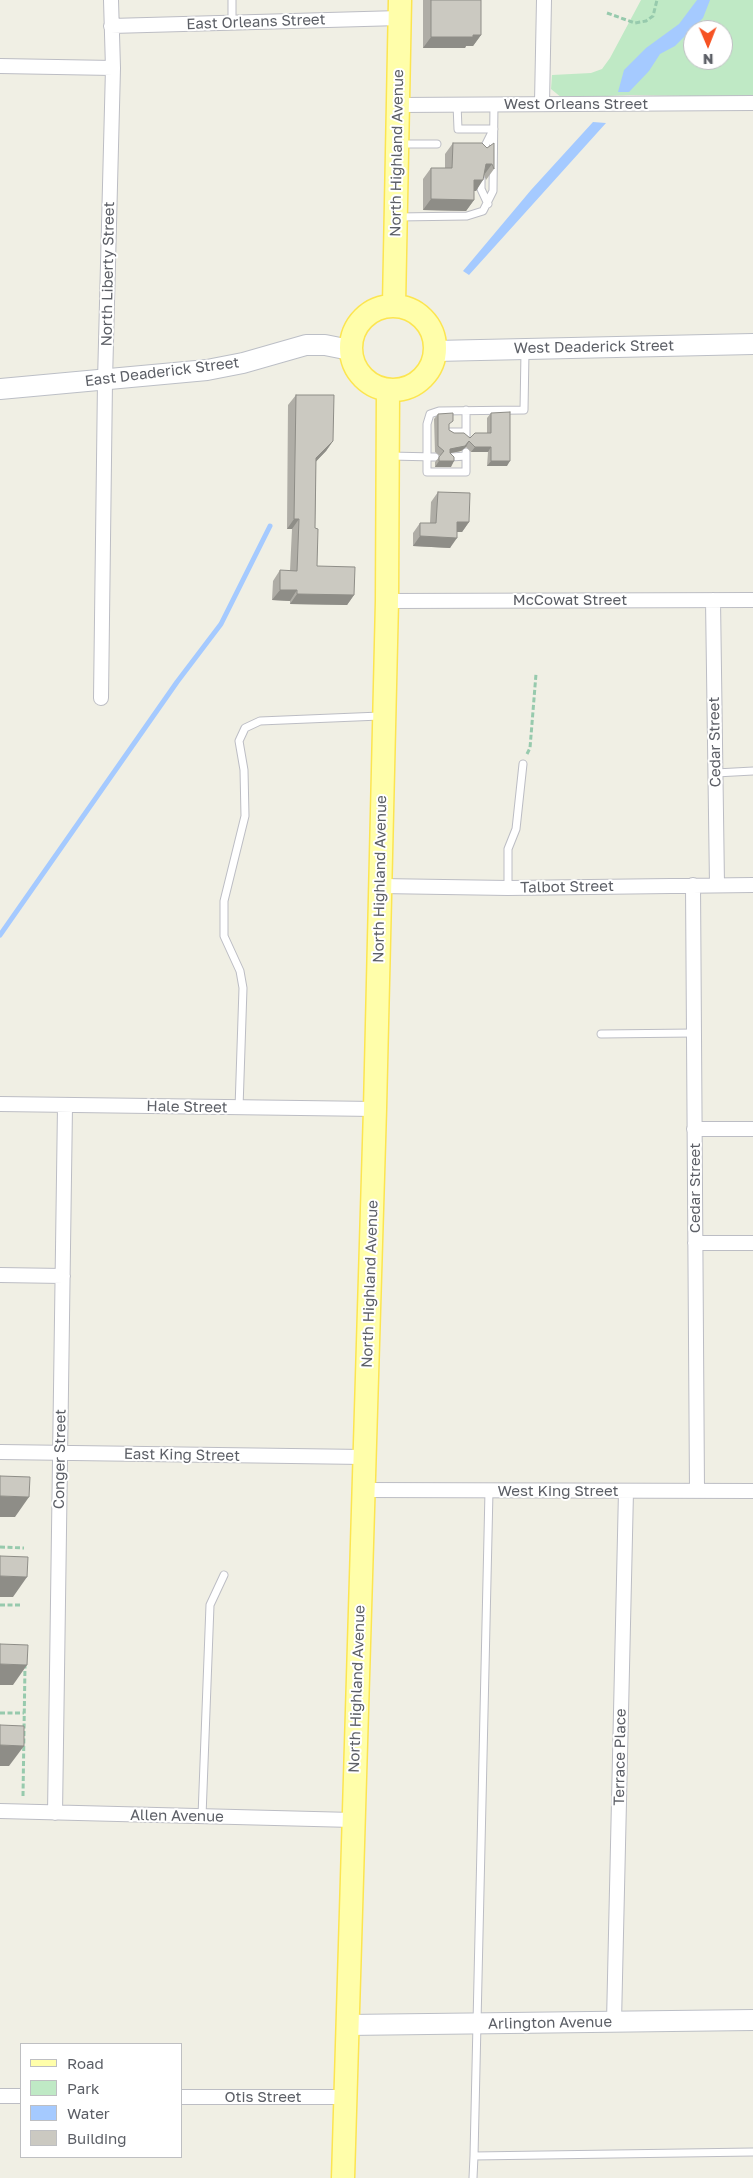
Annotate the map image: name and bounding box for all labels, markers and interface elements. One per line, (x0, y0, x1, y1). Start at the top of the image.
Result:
street label: East Orleans Street (186, 11, 326, 33)
north arrow (683, 20, 733, 70)
text: N (703, 51, 714, 68)
street label: North Highland Avenue (387, 69, 407, 237)
street label: West Orleans Street (504, 95, 648, 113)
street label: North Liberty Street (98, 201, 118, 347)
street label: West Deaderick Street (514, 337, 674, 357)
street label: East Deaderick Street (84, 354, 240, 390)
street label: McCowat Street (513, 591, 627, 609)
street label: Cedar Street (705, 697, 725, 787)
street label: North Highland Avenue (370, 795, 390, 963)
street label: Talbot Street (520, 877, 614, 897)
street label: Hale Street (146, 1097, 228, 1117)
street label: Cedar Street (686, 1143, 704, 1233)
street label: North Highland Avenue (358, 1200, 382, 1368)
street label: Conger Street (50, 1409, 70, 1509)
street label: East King Street (124, 1445, 240, 1465)
street label: West King Street (497, 1482, 619, 1500)
street label: North Highland Avenue (345, 1605, 369, 1773)
street label: Terrace Place (610, 1708, 630, 1806)
street label: Allen Avenue (130, 1806, 224, 1826)
street label: Arlington Avenue (488, 2013, 612, 2033)
legend (20, 2043, 182, 2158)
text: Road (67, 2054, 104, 2072)
text: Park (67, 2079, 99, 2097)
street label: Otis Street (224, 2088, 302, 2106)
text: Water (67, 2104, 110, 2122)
text: Building (67, 2129, 127, 2147)

